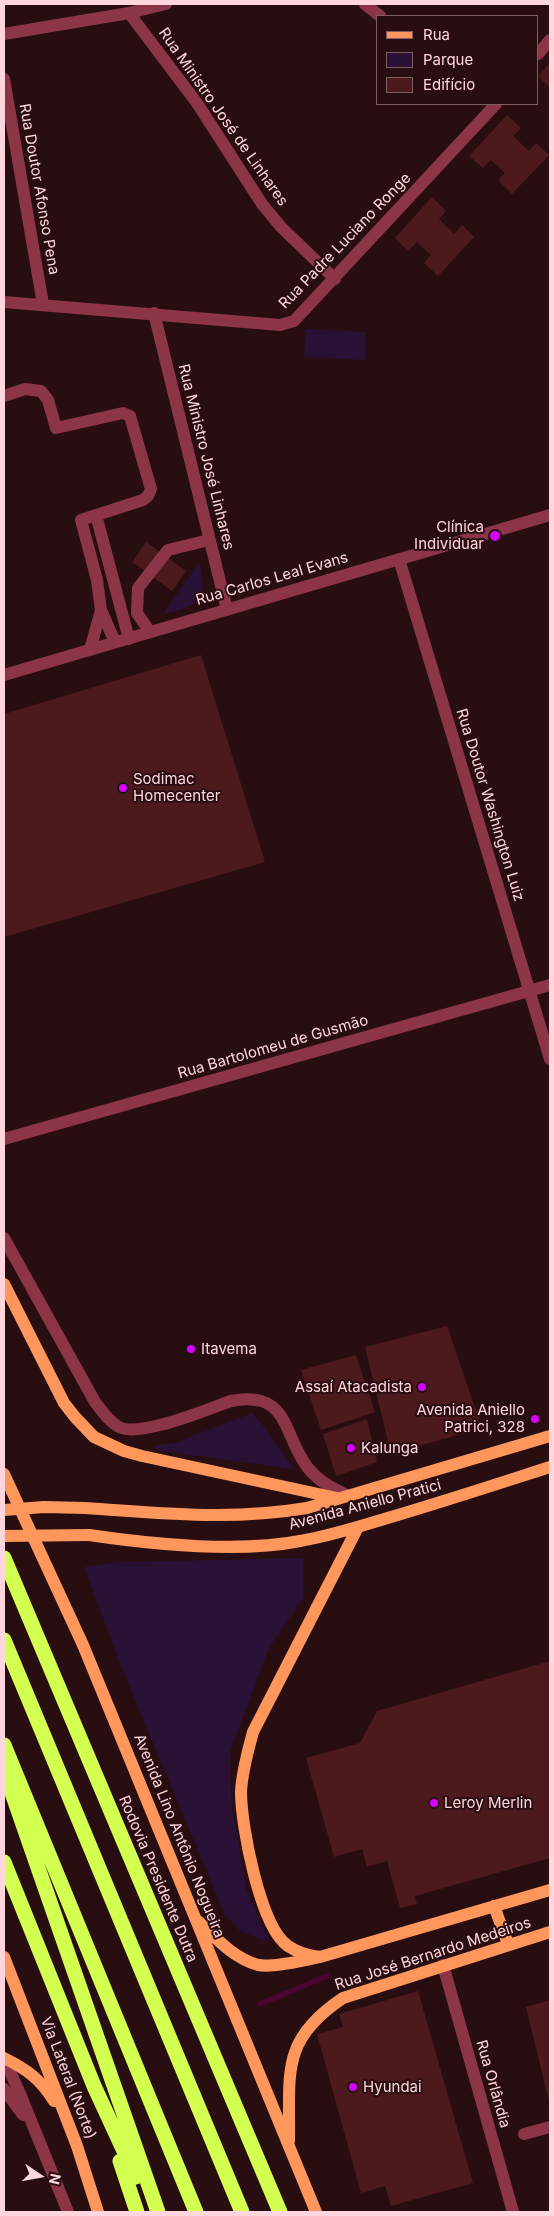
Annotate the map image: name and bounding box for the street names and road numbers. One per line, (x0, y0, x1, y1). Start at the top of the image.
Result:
street label: Rua Ministro José de Linhares (154, 25, 292, 209)
street label: Rua Doutor Afonso Pena (15, 102, 63, 276)
street label: Rua Padre Luciano Ronge (275, 169, 415, 313)
street label: Rua Ministro José Linhares (174, 362, 238, 552)
street label: Rua Carlos Leal Evans (194, 549, 350, 609)
street label: Rua Doutor Washington Luiz (452, 706, 528, 904)
street label: Rua Bartolomeu de Gusmão (176, 1011, 370, 1083)
street label: Avenida Aniello Pratici (287, 1476, 443, 1534)
street label: Avenida Lino Antônio Nogueira (130, 1731, 228, 1941)
street label: Rodovia Presidente Dutra (115, 1793, 201, 1965)
street label: Rua José Bernardo Medeiros (333, 1914, 533, 1994)
street label: Via Lateral (Norte) (36, 2014, 100, 2142)
street label: Rua Orlândia (472, 2038, 514, 2130)

